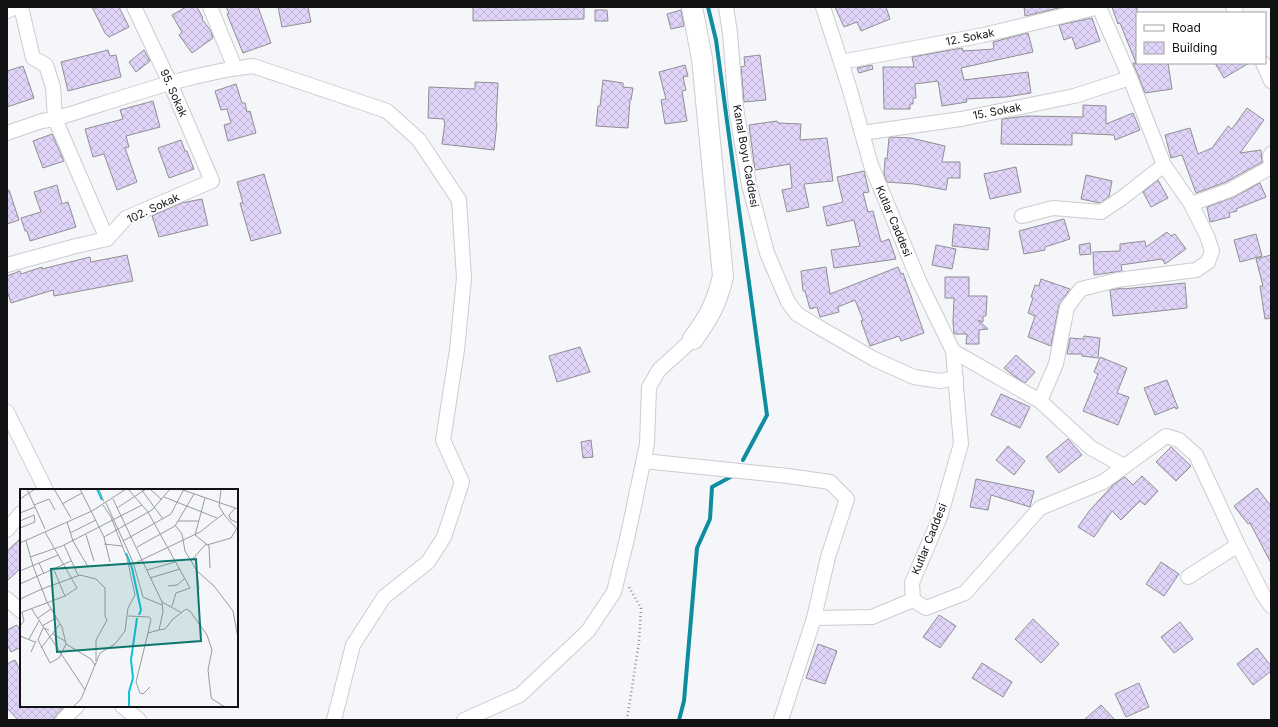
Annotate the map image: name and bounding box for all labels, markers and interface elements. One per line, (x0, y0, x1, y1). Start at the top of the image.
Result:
legend (1136, 12, 1266, 64)
text: Road (1172, 20, 1201, 35)
street label: 12. Sokak (944, 25, 996, 49)
text: Building (1172, 40, 1217, 55)
street label: 95. Sokak (157, 67, 191, 119)
street label: 15. Sokak (972, 99, 1022, 123)
street label: Kanal Boyu Caddesi (730, 104, 762, 208)
street label: Kutlar Caddesi (873, 183, 915, 259)
street label: 102. Sokak (125, 190, 181, 226)
inset map (20, 489, 238, 707)
street label: Kutlar Caddesi (908, 501, 950, 577)

